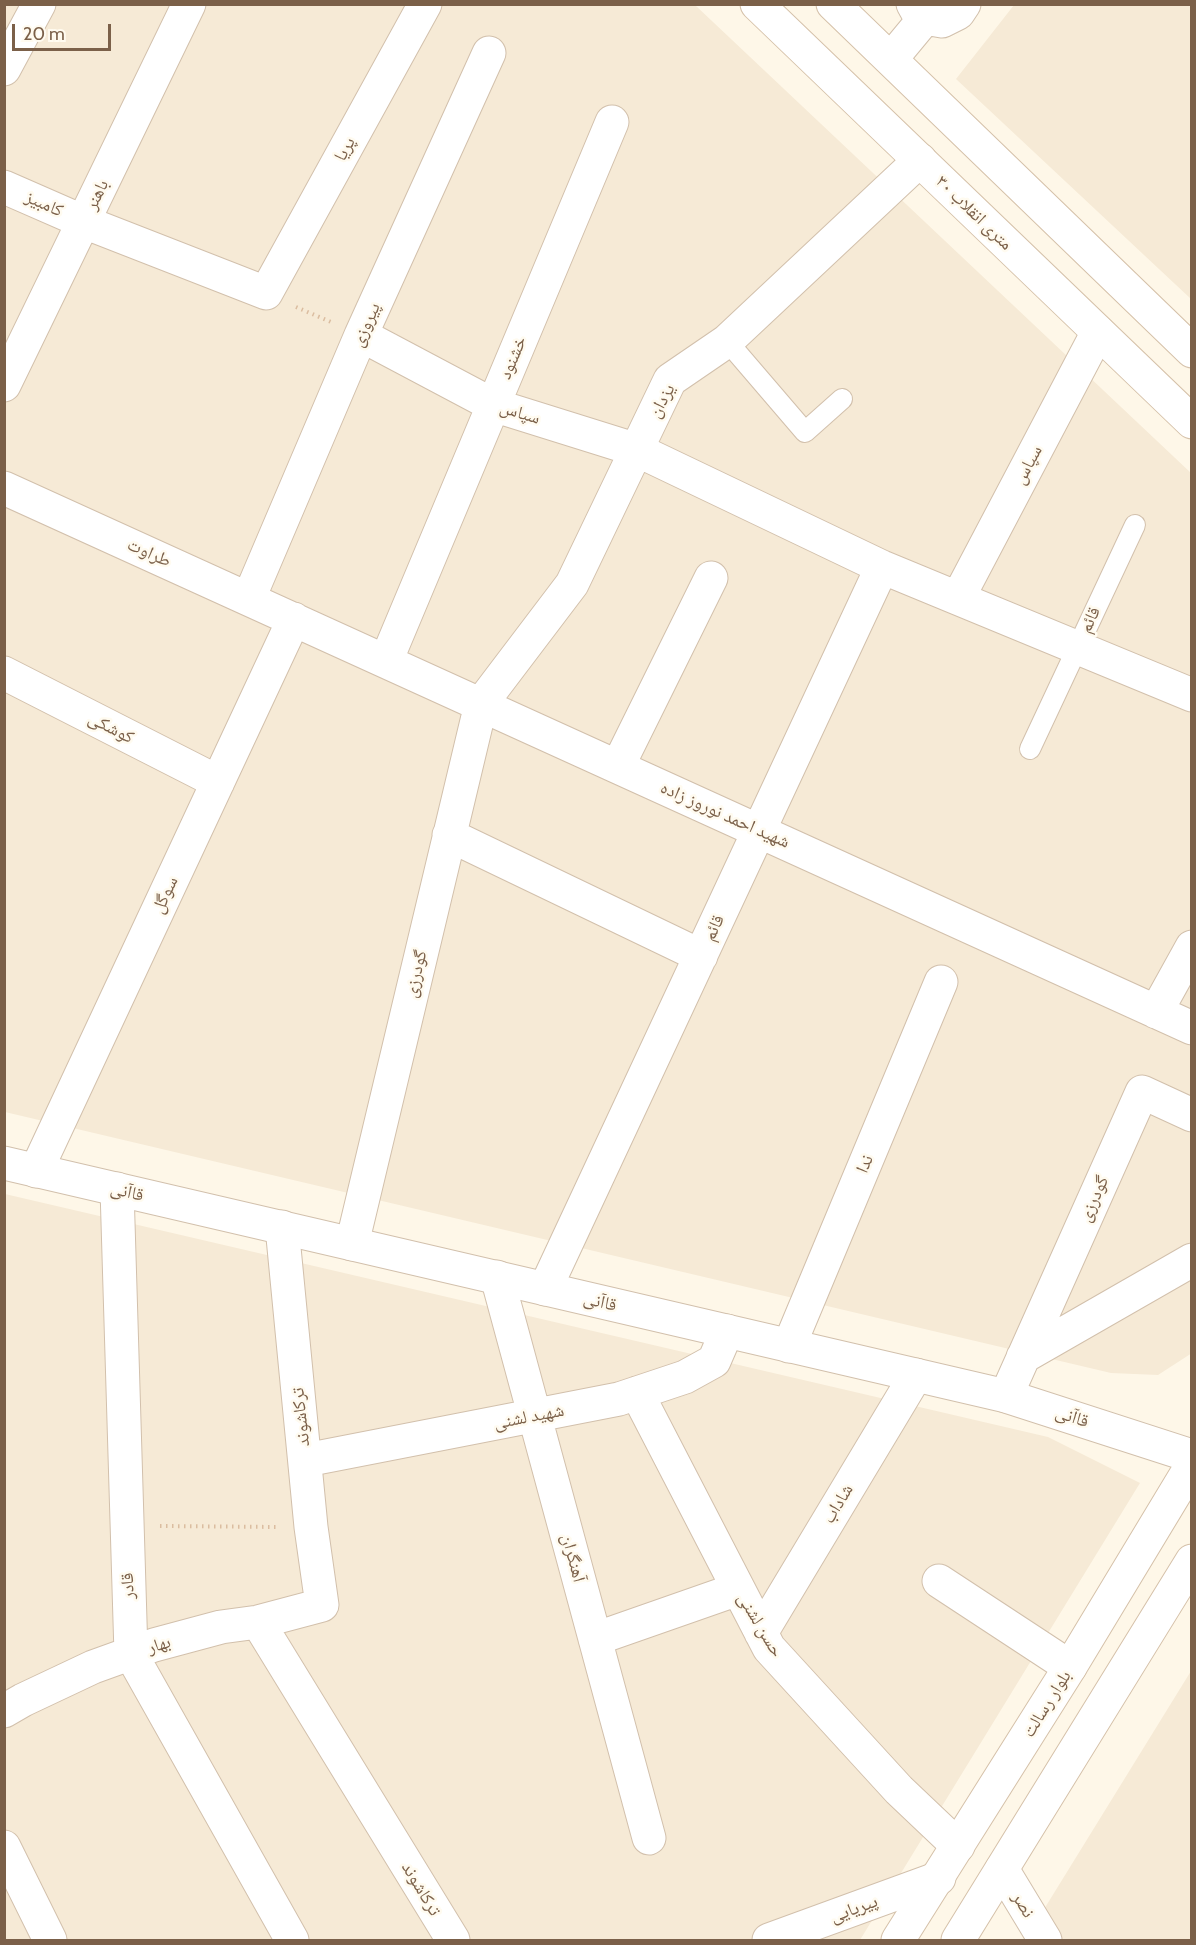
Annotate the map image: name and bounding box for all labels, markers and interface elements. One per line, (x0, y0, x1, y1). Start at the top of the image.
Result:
scale bar (15, 12, 114, 50)
text: 20 m (23, 23, 65, 45)
street label: پریا (330, 133, 360, 165)
street label: ۳۰ متری انقلاب (931, 171, 1017, 255)
street label: باهنر (80, 176, 114, 214)
street label: کامبیز (22, 186, 66, 222)
street label: پیروزی (347, 299, 385, 351)
street label: خشنود (494, 333, 532, 383)
street label: یزدان (644, 380, 680, 422)
street label: سپاس (497, 397, 543, 429)
street label: سپاس (1009, 442, 1047, 488)
street label: طراوت (124, 534, 174, 572)
street label: قائم (1075, 603, 1105, 637)
street label: کوشکی (85, 707, 137, 749)
street label: شهید احمد نوروز زاده (657, 777, 793, 853)
street label: سوگل (147, 873, 183, 917)
street label: قائم (699, 911, 729, 945)
street label: گودرزی (400, 948, 432, 1000)
street label: ندا (852, 1152, 878, 1176)
street label: گودرزی (1074, 1173, 1114, 1225)
street label: قاآنی (108, 1178, 146, 1206)
street label: قاآنی (581, 1288, 619, 1316)
street label: ترکاشوند (287, 1386, 315, 1448)
street label: شهید لشنی (492, 1400, 566, 1434)
street label: قاآنی (1053, 1402, 1091, 1432)
street label: شاداب (818, 1480, 858, 1528)
street label: آهنگران (556, 1532, 590, 1584)
street label: قادر (117, 1572, 139, 1600)
street label: حسن لشنی (732, 1589, 788, 1661)
street label: بهار (145, 1631, 173, 1659)
street label: بلوار رسالت (1018, 1667, 1076, 1741)
street label: ترکاشوند (396, 1858, 446, 1920)
street label: نصر (1007, 1888, 1039, 1922)
street label: پیریایی (827, 1890, 881, 1928)

